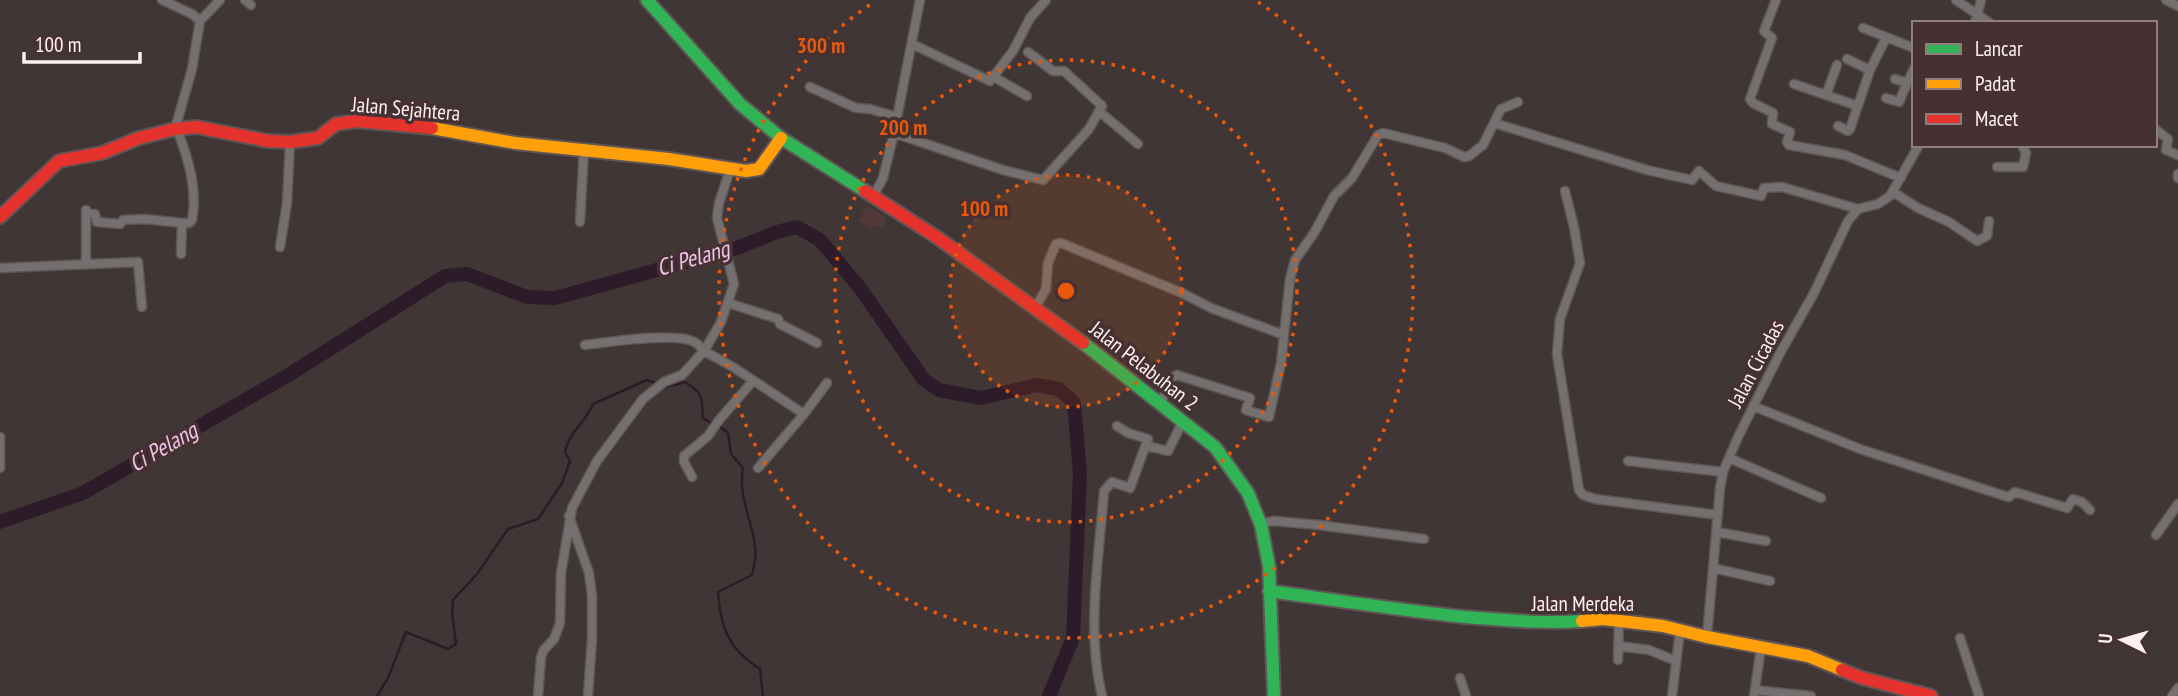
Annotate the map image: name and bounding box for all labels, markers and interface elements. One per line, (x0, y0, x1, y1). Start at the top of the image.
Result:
scale bar (24, 21, 140, 65)
legend (1912, 21, 2157, 147)
text: 100 m (35, 31, 81, 58)
text: 300 m (797, 32, 845, 59)
text: Lancar (1975, 35, 2023, 62)
text: Padat (1975, 70, 2016, 97)
street label: Jalan Sejahtera (350, 90, 461, 127)
text: Macet (1975, 105, 2019, 132)
text: 200 m (879, 114, 927, 141)
text: 100 m (960, 195, 1008, 222)
water label: Ci Pelang (653, 233, 735, 282)
centre of rings (1054, 279, 1078, 303)
street label: Jalan Pelabuhan 2 (1084, 314, 1204, 416)
street label: Jalan Cicadas (1721, 315, 1790, 413)
water label: Ci Pelang (123, 414, 204, 478)
street label: Jalan Merdeka (1531, 590, 1634, 617)
north arrow (2087, 605, 2157, 675)
text: U (2093, 633, 2117, 644)

